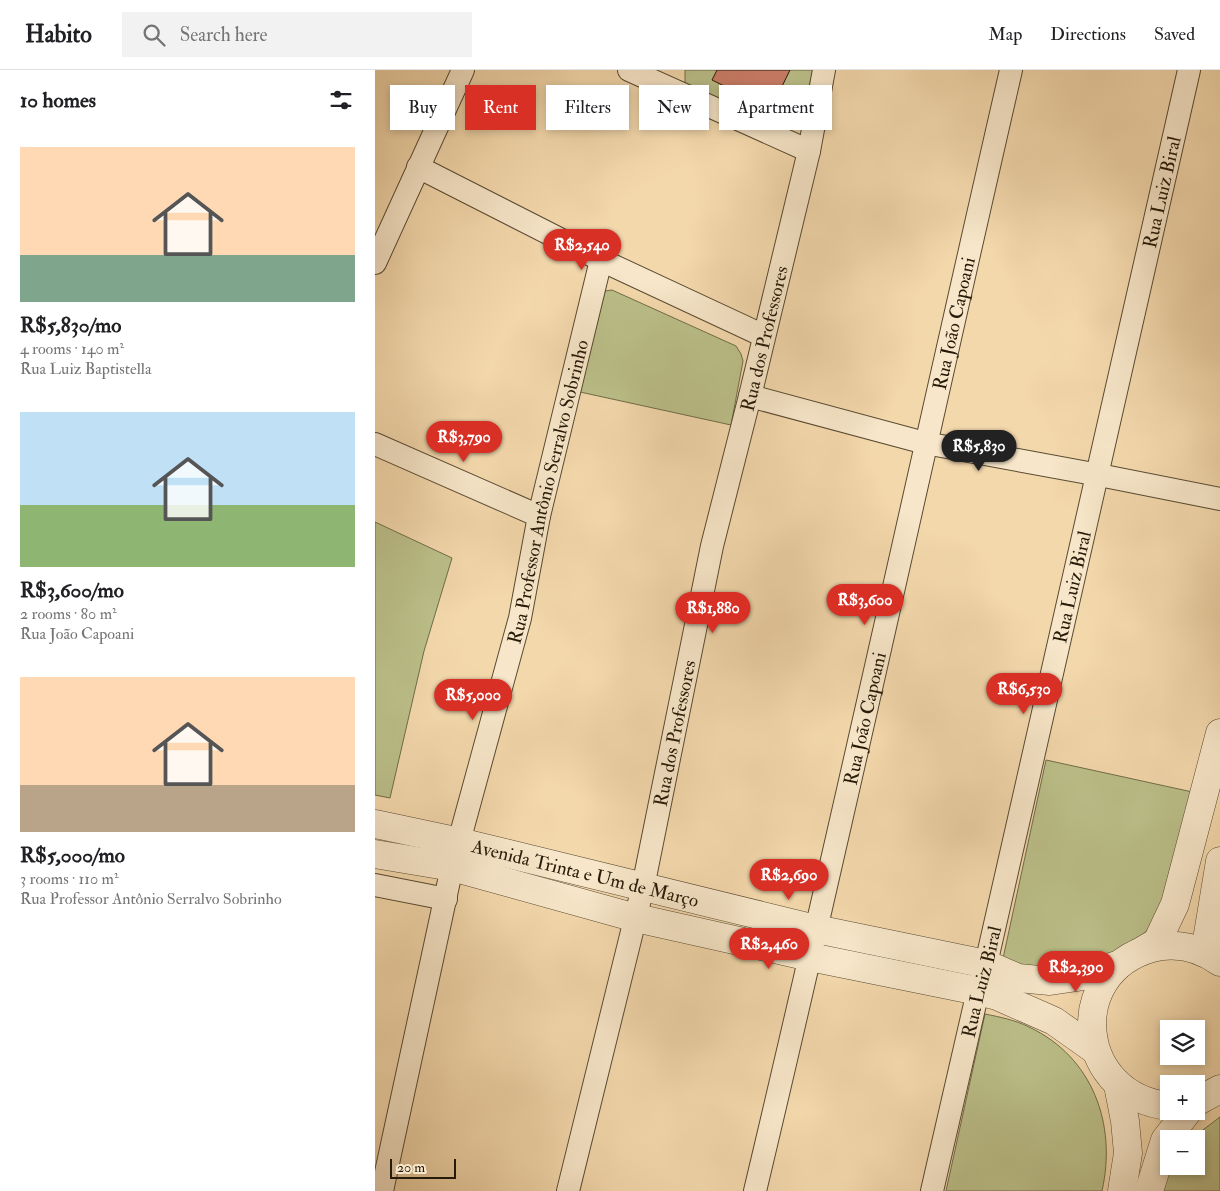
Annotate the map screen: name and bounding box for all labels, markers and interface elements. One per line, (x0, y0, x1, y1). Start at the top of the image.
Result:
search box (122, 12, 472, 57)
text: Habito (25, 19, 92, 50)
icon: search (140, 21, 168, 49)
text: Search here (180, 23, 268, 47)
text: Map (989, 23, 1022, 46)
text: Directions (1050, 23, 1126, 46)
text: Saved (1154, 23, 1195, 46)
chip: Buy (390, 85, 455, 130)
chip: Rent (465, 85, 536, 130)
chip: Filters (546, 85, 629, 130)
chip: New (639, 85, 709, 130)
chip: Apartment (719, 85, 832, 130)
icon: filters (327, 86, 355, 114)
text: 10 homes (20, 87, 96, 114)
street label: Rua Luiz Biral (1138, 134, 1187, 251)
icon: home (143, 179, 233, 269)
pin: R$2,540 (536, 228, 628, 271)
text: R$2,540 (554, 235, 610, 255)
street label: Rua João Capoani (928, 255, 981, 392)
street label: Rua dos Professores (736, 263, 794, 414)
text: R$5,830/mo (20, 312, 121, 339)
street label: Rua Professor Antônio Serralvo Sobrinho (503, 337, 594, 647)
text: 4 rooms · 140 m² (20, 339, 124, 359)
text: Rua Luiz Baptistella (20, 359, 152, 379)
pin: R$3,790 (418, 420, 510, 463)
text: R$3,790 (437, 427, 491, 447)
pin: R$5,830 (933, 430, 1025, 472)
text: R$5,830 (953, 436, 1005, 456)
icon: home (143, 444, 233, 534)
street label: Rua Luiz Biral (1048, 529, 1097, 646)
text: R$3,600/mo (20, 577, 124, 604)
pin: R$3,600 (819, 584, 911, 626)
text: R$3,600 (838, 590, 892, 610)
pin: R$1,880 (667, 592, 759, 634)
text: R$1,880 (686, 598, 740, 618)
text: 2 rooms · 80 m² (20, 604, 117, 624)
text: Rua João Capoani (20, 624, 134, 644)
street label: Rua João Capoani (839, 650, 892, 787)
street label: Rua dos Professores (649, 658, 702, 809)
pin: R$6,530 (978, 672, 1070, 715)
pin: R$5,000 (427, 678, 519, 721)
text: R$6,530 (997, 679, 1051, 699)
text: R$5,000 (445, 685, 501, 705)
icon: home (143, 709, 233, 799)
street label: Avenida Trinta e Um de Março (468, 834, 701, 913)
text: R$5,000/mo (20, 842, 125, 869)
pin: R$2,690 (743, 858, 835, 901)
text: R$2,690 (761, 865, 817, 885)
text: 3 rooms · 110 m² (20, 869, 118, 889)
text: Rua Professor Antônio Serralvo Sobrinho (20, 889, 282, 909)
street label: Rua Luiz Biral (957, 924, 1007, 1040)
pin: R$2,460 (723, 928, 815, 970)
text: R$2,460 (740, 934, 798, 954)
pin: R$2,390 (1030, 950, 1122, 993)
text: R$2,390 (1049, 957, 1103, 977)
map controls (1160, 1020, 1205, 1175)
button: layers (1160, 1020, 1205, 1065)
button: + (1160, 1075, 1205, 1120)
button: − (1160, 1130, 1205, 1175)
scale bar (390, 1156, 456, 1179)
text: 20 m (397, 1159, 425, 1176)

